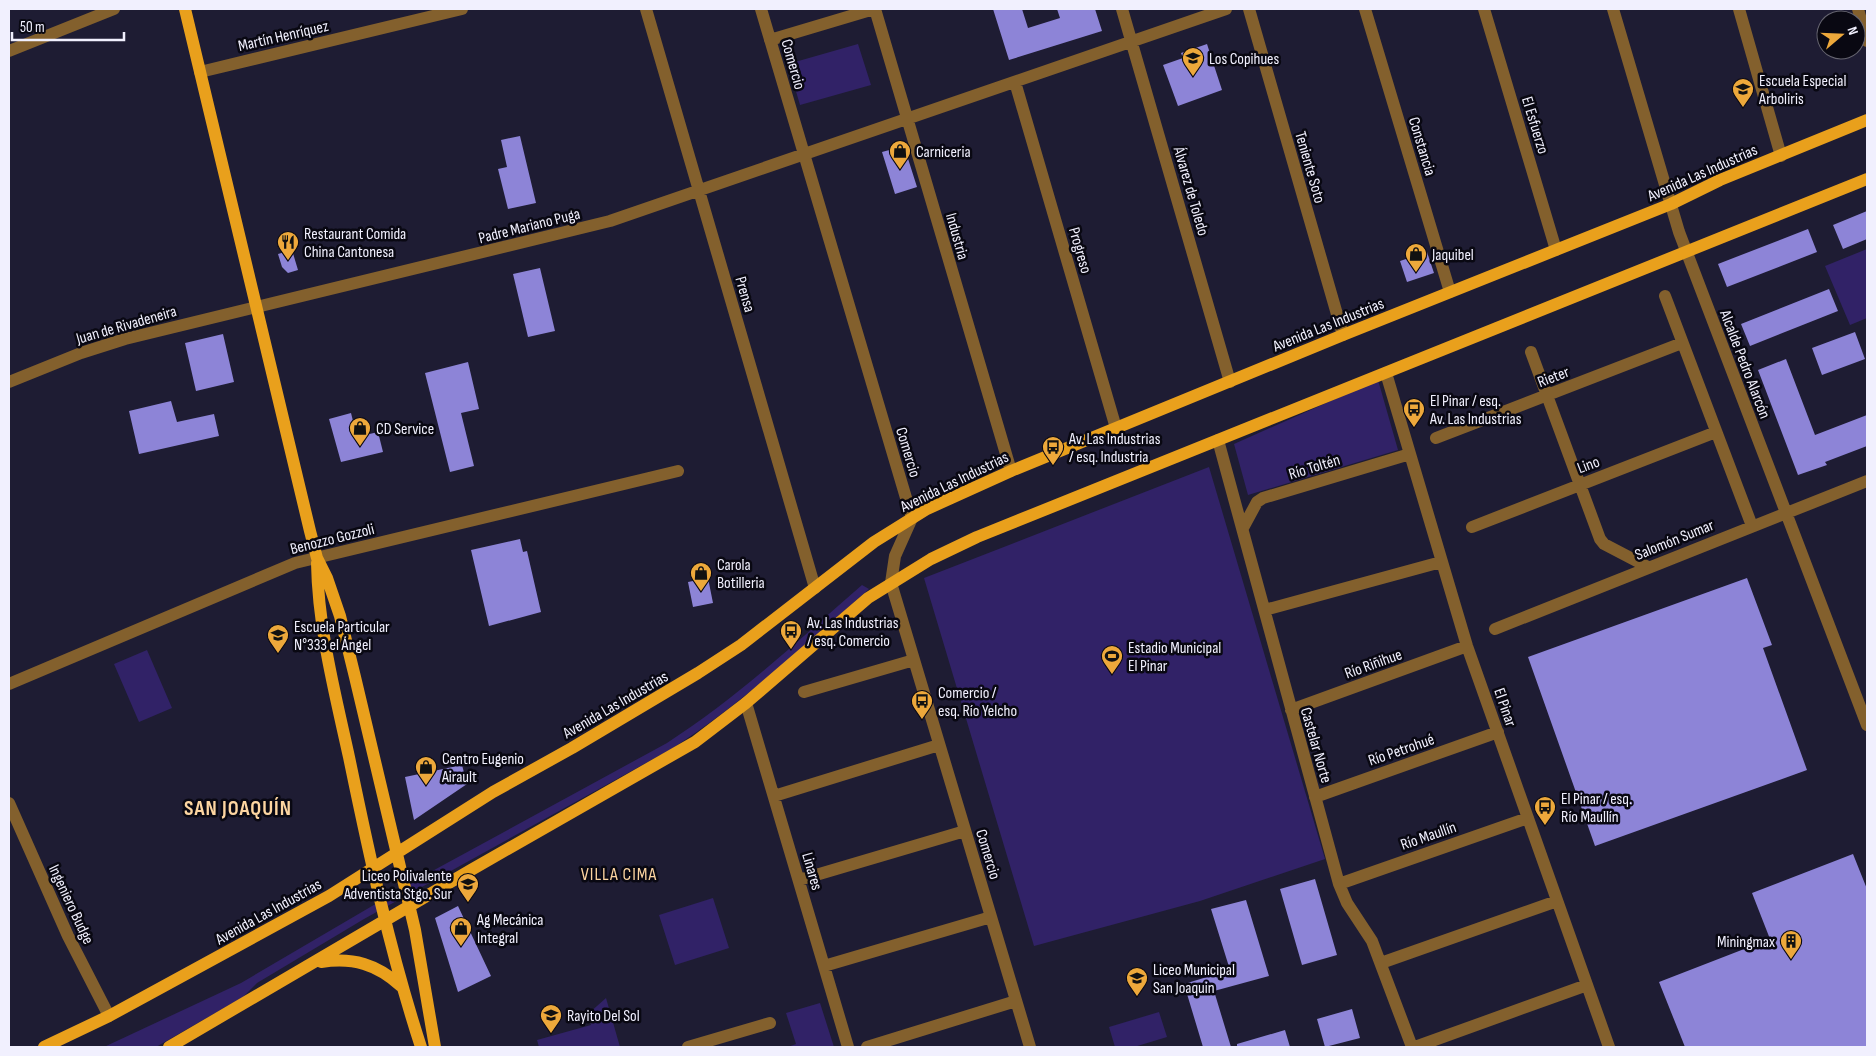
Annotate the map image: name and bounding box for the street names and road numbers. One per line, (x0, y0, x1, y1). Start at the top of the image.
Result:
street label: Martín Henríquez (236, 17, 331, 56)
street label: Comercio (776, 37, 809, 92)
street label: El Esfuerzo (1517, 94, 1552, 156)
street label: Constancia (1404, 115, 1439, 178)
street label: Teniente Soto (1290, 129, 1329, 205)
street label: Avenida Las Industrias (1644, 141, 1761, 207)
street label: Álvarez de Toledo (1169, 144, 1212, 238)
street label: Padre Mariano Puga (477, 205, 582, 248)
street label: Industria (941, 211, 972, 262)
street label: Progreso (1064, 225, 1095, 276)
street label: Prensa (730, 274, 759, 314)
street label: Avenida Las Industrias (1269, 294, 1387, 357)
street label: Juan de Rivadeneira (73, 302, 179, 349)
street label: Alcalde Pedro Alarcón (1715, 307, 1774, 422)
street label: Rieter (1535, 363, 1573, 392)
street label: Comercio (891, 425, 924, 480)
street label: Avenida Las Industrias (896, 448, 1012, 517)
street label: Río Toltén (1286, 451, 1342, 484)
street label: Lino (1575, 453, 1602, 478)
street label: Salomón Sumar (1632, 516, 1717, 565)
street label: Benozzo Gozzoli (288, 520, 376, 559)
street label: Río Riñihue (1342, 645, 1405, 684)
street label: Avenida Las Industrias (559, 667, 672, 744)
street label: El Pinar (1489, 686, 1520, 730)
street label: Castelar Norte (1296, 705, 1335, 785)
street label: Río Petrohué (1366, 730, 1437, 771)
street label: Río Maullín (1398, 818, 1459, 855)
street label: Comercio (971, 827, 1004, 882)
street label: Linares (797, 850, 826, 893)
street label: Ingeniero Budge (44, 862, 97, 948)
street label: Avenida Las Industrias (212, 875, 325, 950)

